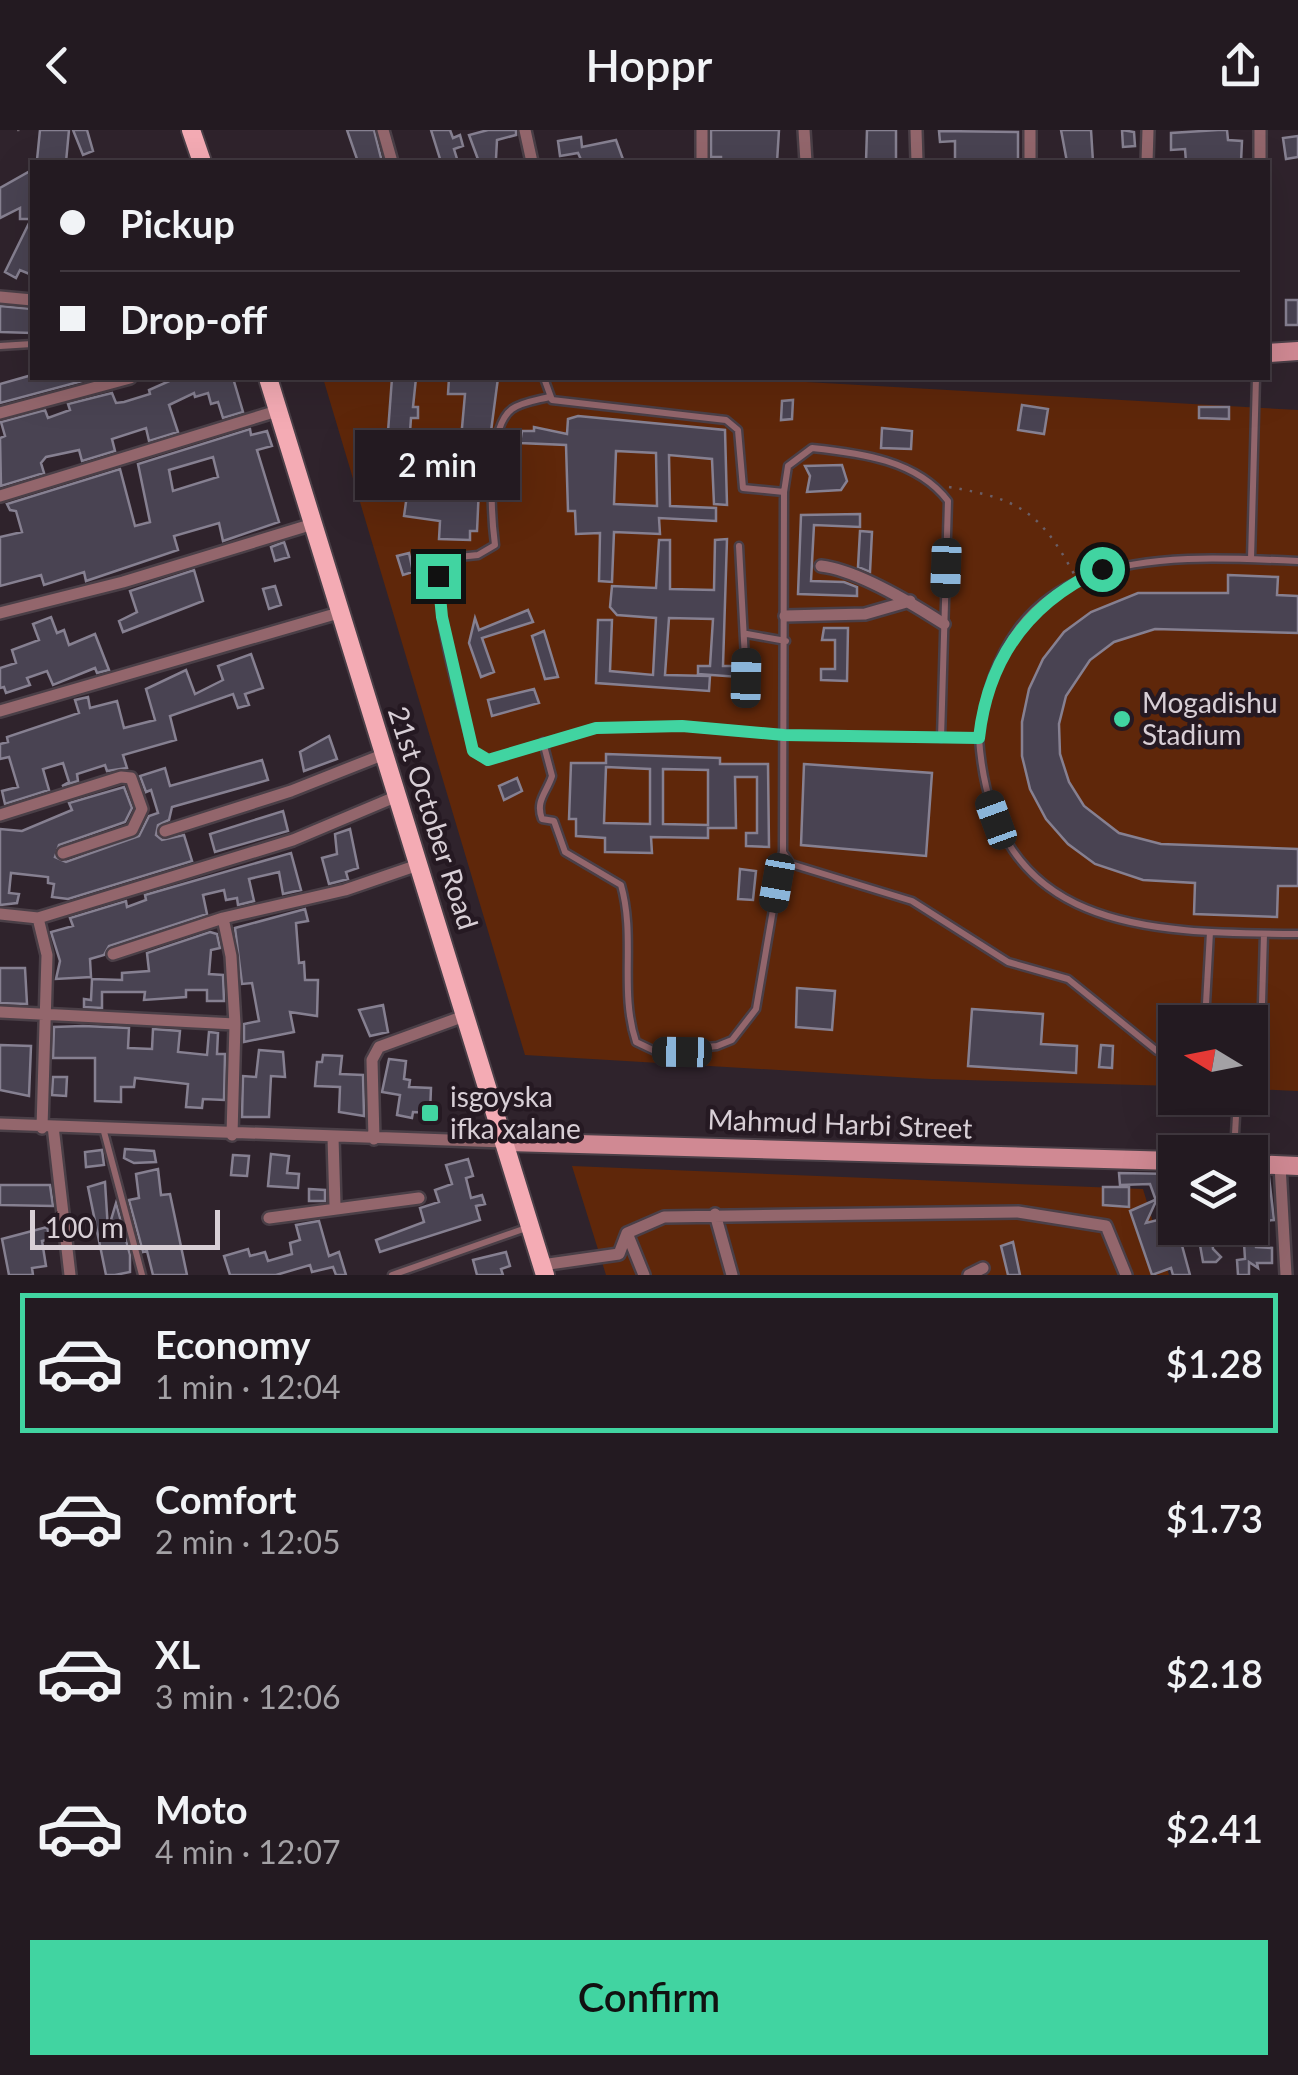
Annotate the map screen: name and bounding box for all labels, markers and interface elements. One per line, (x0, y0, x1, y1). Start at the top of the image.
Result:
icon: back (30, 38, 85, 93)
text: Hoppr (586, 38, 712, 92)
icon: share (1213, 38, 1268, 93)
text: Pickup (120, 200, 235, 246)
text: Drop-off (120, 296, 267, 342)
callout: 2 min (356, 431, 520, 501)
text: 2 min (398, 445, 477, 484)
car (930, 537, 962, 599)
route start (1080, 547, 1125, 592)
route end (416, 554, 461, 599)
car (730, 648, 762, 708)
place label: Mogadishu Stadium (1142, 685, 1278, 751)
street label: 21st October Road (382, 702, 486, 934)
marker: Mogadishu Stadium (1111, 708, 1133, 730)
car (972, 787, 1020, 853)
car (757, 851, 797, 915)
north arrow (1158, 1005, 1268, 1115)
map controls (1158, 1005, 1268, 1245)
car (652, 1036, 712, 1068)
place label: isgoyska ifka xalane (450, 1079, 581, 1145)
street label: Mahmud Harbi Street (707, 1101, 973, 1145)
marker: isgoyska ifka xalane (419, 1102, 441, 1124)
button: layers (1158, 1135, 1268, 1245)
scale bar (30, 1205, 220, 1250)
text: 100 m (45, 1210, 124, 1244)
icon: car (35, 1318, 125, 1408)
text: Economy (155, 1321, 310, 1367)
text: $1.28 (1166, 1340, 1263, 1386)
text: 1 min · 12:04 (155, 1367, 341, 1406)
icon: car (35, 1473, 125, 1563)
text: Comfort (155, 1476, 296, 1522)
text: $1.73 (1166, 1495, 1263, 1541)
text: 2 min · 12:05 (155, 1522, 341, 1561)
icon: car (35, 1628, 125, 1718)
text: XL (155, 1631, 200, 1677)
text: $2.18 (1166, 1650, 1263, 1696)
text: 3 min · 12:06 (155, 1677, 341, 1716)
icon: car (35, 1783, 125, 1873)
text: Moto (155, 1786, 248, 1832)
text: $2.41 (1166, 1805, 1263, 1851)
text: 4 min · 12:07 (155, 1832, 341, 1871)
button: Confirm (30, 1940, 1268, 2055)

